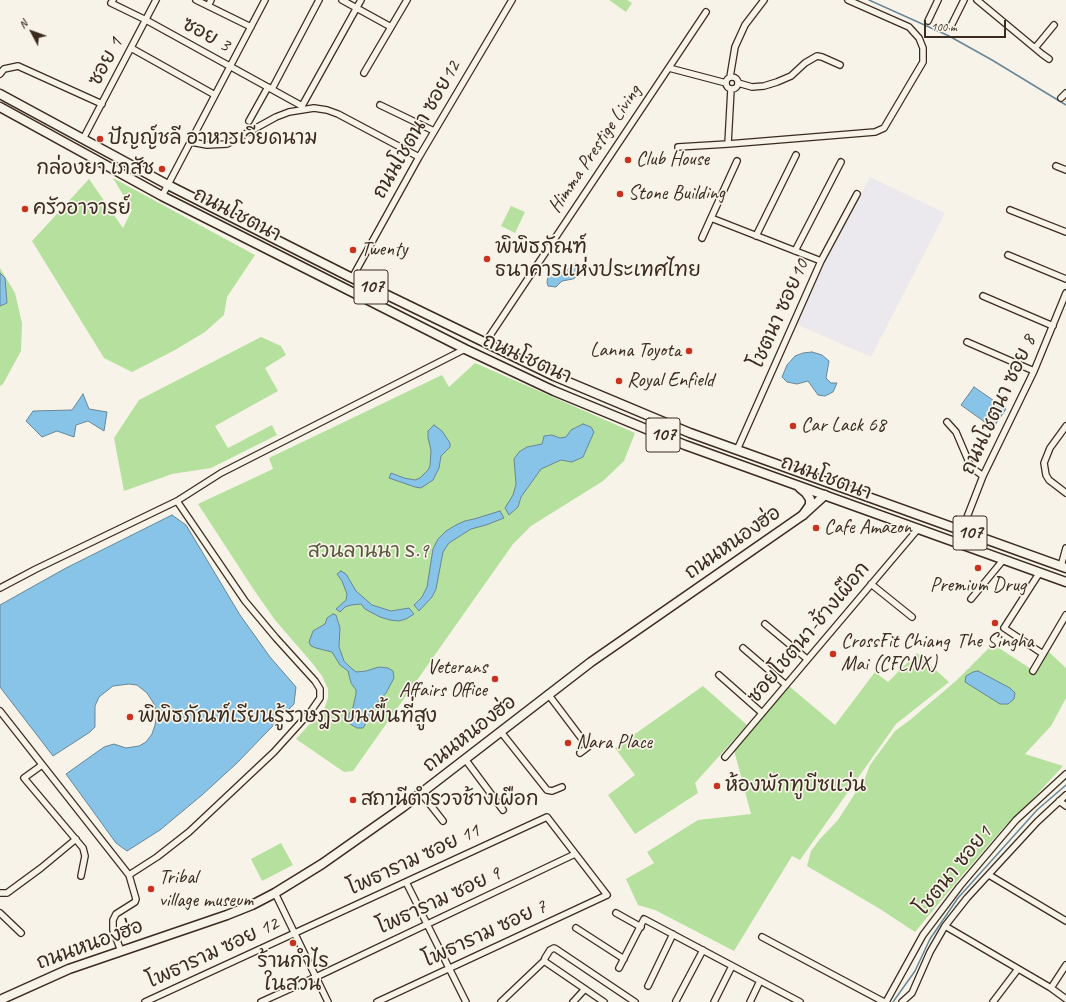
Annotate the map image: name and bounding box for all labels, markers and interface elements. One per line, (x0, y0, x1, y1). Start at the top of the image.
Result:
north arrow (12, 12, 52, 52)
street label: ซอย 3 (178, 12, 234, 58)
scale bar (926, 12, 1008, 38)
text: N (15, 17, 30, 31)
text: 100 m (931, 19, 957, 35)
street label: ซอย 1 (83, 34, 129, 90)
street label: ถนนโชตนา ซอย12 (368, 57, 466, 203)
street label: Himma Prestige Living (543, 80, 647, 218)
place label: ปัญญ์ชลี อาหารเวียดนาม (108, 127, 318, 151)
marker: ปัญญ์ชลี อาหารเวียดนาม (95, 134, 105, 144)
place label: Club House (636, 148, 709, 172)
marker: Club House (623, 155, 633, 165)
place label: กล่องยา เภสัช (36, 157, 154, 181)
marker: กล่องยา เภสัช (157, 164, 167, 174)
place label: Stone Building (628, 182, 725, 206)
street label: ถนนโชตนา (189, 183, 285, 247)
marker: Stone Building (615, 189, 625, 199)
place label: ครัวอาจารย์ (33, 197, 131, 221)
marker: ครัวอาจารย์ (20, 204, 30, 214)
place label: พิพิธภัณฑ์ ธนาคารแห่งประเทศไทย (495, 236, 701, 283)
place label: Twenty (361, 238, 407, 262)
marker: Twenty (348, 245, 358, 255)
marker: พิพิธภัณฑ์ ธนาคารแห่งประเทศไทย (482, 254, 492, 264)
street label: โชตนา ซอย10 (745, 256, 815, 372)
road number: 107 (354, 270, 388, 304)
street label: ถนนโชตนา (479, 329, 575, 389)
street label: ถนนโชตนา ซอย 8 (956, 332, 1042, 478)
place label: Lanna Toyota (590, 339, 681, 363)
marker: Lanna Toyota (684, 346, 694, 356)
place label: Royal Enfield (627, 369, 714, 393)
marker: Royal Enfield (614, 376, 624, 386)
place label: Car Lack 68 (801, 414, 886, 438)
road number: 107 (646, 418, 680, 452)
marker: Car Lack 68 (788, 421, 798, 431)
street label: ถนนโชตนา (777, 450, 875, 506)
street label: ถนนหนองฮ่อ (680, 501, 786, 585)
place label: Cafe Amazon (824, 516, 912, 540)
road number: 107 (953, 516, 987, 550)
marker: Cafe Amazon (811, 523, 821, 533)
park label: สวนลานนา ร.9 (308, 540, 428, 564)
street label: ซอยโชตนา-ช้างเผือก (743, 557, 875, 709)
marker: Premium Drug (973, 563, 983, 573)
place label: Premium Drug (930, 574, 1026, 598)
marker: The Singha (990, 618, 1000, 628)
place label: CrossFit Chiang Mai (CFCNX) (841, 630, 949, 677)
place label: The Singha (956, 630, 1034, 654)
marker: CrossFit Chiang Mai (CFCNX) (828, 649, 838, 659)
place label: Veterans Affairs Office (399, 656, 487, 703)
marker: Veterans Affairs Office (490, 674, 500, 684)
street label: ถนนหนองฮ่อ (419, 690, 521, 778)
place label: พิพิธภัณฑ์เรียนรู้ราษฎรบนพื้นที่สูง (138, 705, 437, 729)
marker: พิพิธภัณฑ์เรียนรู้ราษฎรบนพื้นที่สูง (125, 712, 135, 722)
place label: Nara Place (576, 731, 652, 755)
marker: Nara Place (563, 738, 573, 748)
place label: ห้องพักทูบีซแว่น (725, 774, 866, 798)
marker: ห้องพักทูบีซแว่น (712, 781, 722, 791)
place label: สถานีตำรวจช้างเผือก (361, 788, 539, 812)
marker: สถานีตำรวจช้างเผือก (348, 795, 358, 805)
street label: โพธาราม ซอย 11 (345, 819, 483, 901)
street label: โชตนา ซอย1 (911, 822, 997, 920)
street label: โพธาราม ซอย 9 (374, 862, 504, 940)
place label: Tribal village museum (159, 866, 253, 913)
marker: Tribal village museum (146, 884, 156, 894)
street label: โพธาราม ซอย 7 (420, 895, 550, 973)
street label: โพธาราม ซอย 12 (144, 912, 282, 994)
street label: ถนนหนองฮ่อ (33, 915, 147, 975)
marker: ร้านกำไร ในสวน (288, 938, 298, 948)
place label: ร้านกำไร ในสวน (257, 950, 329, 997)

